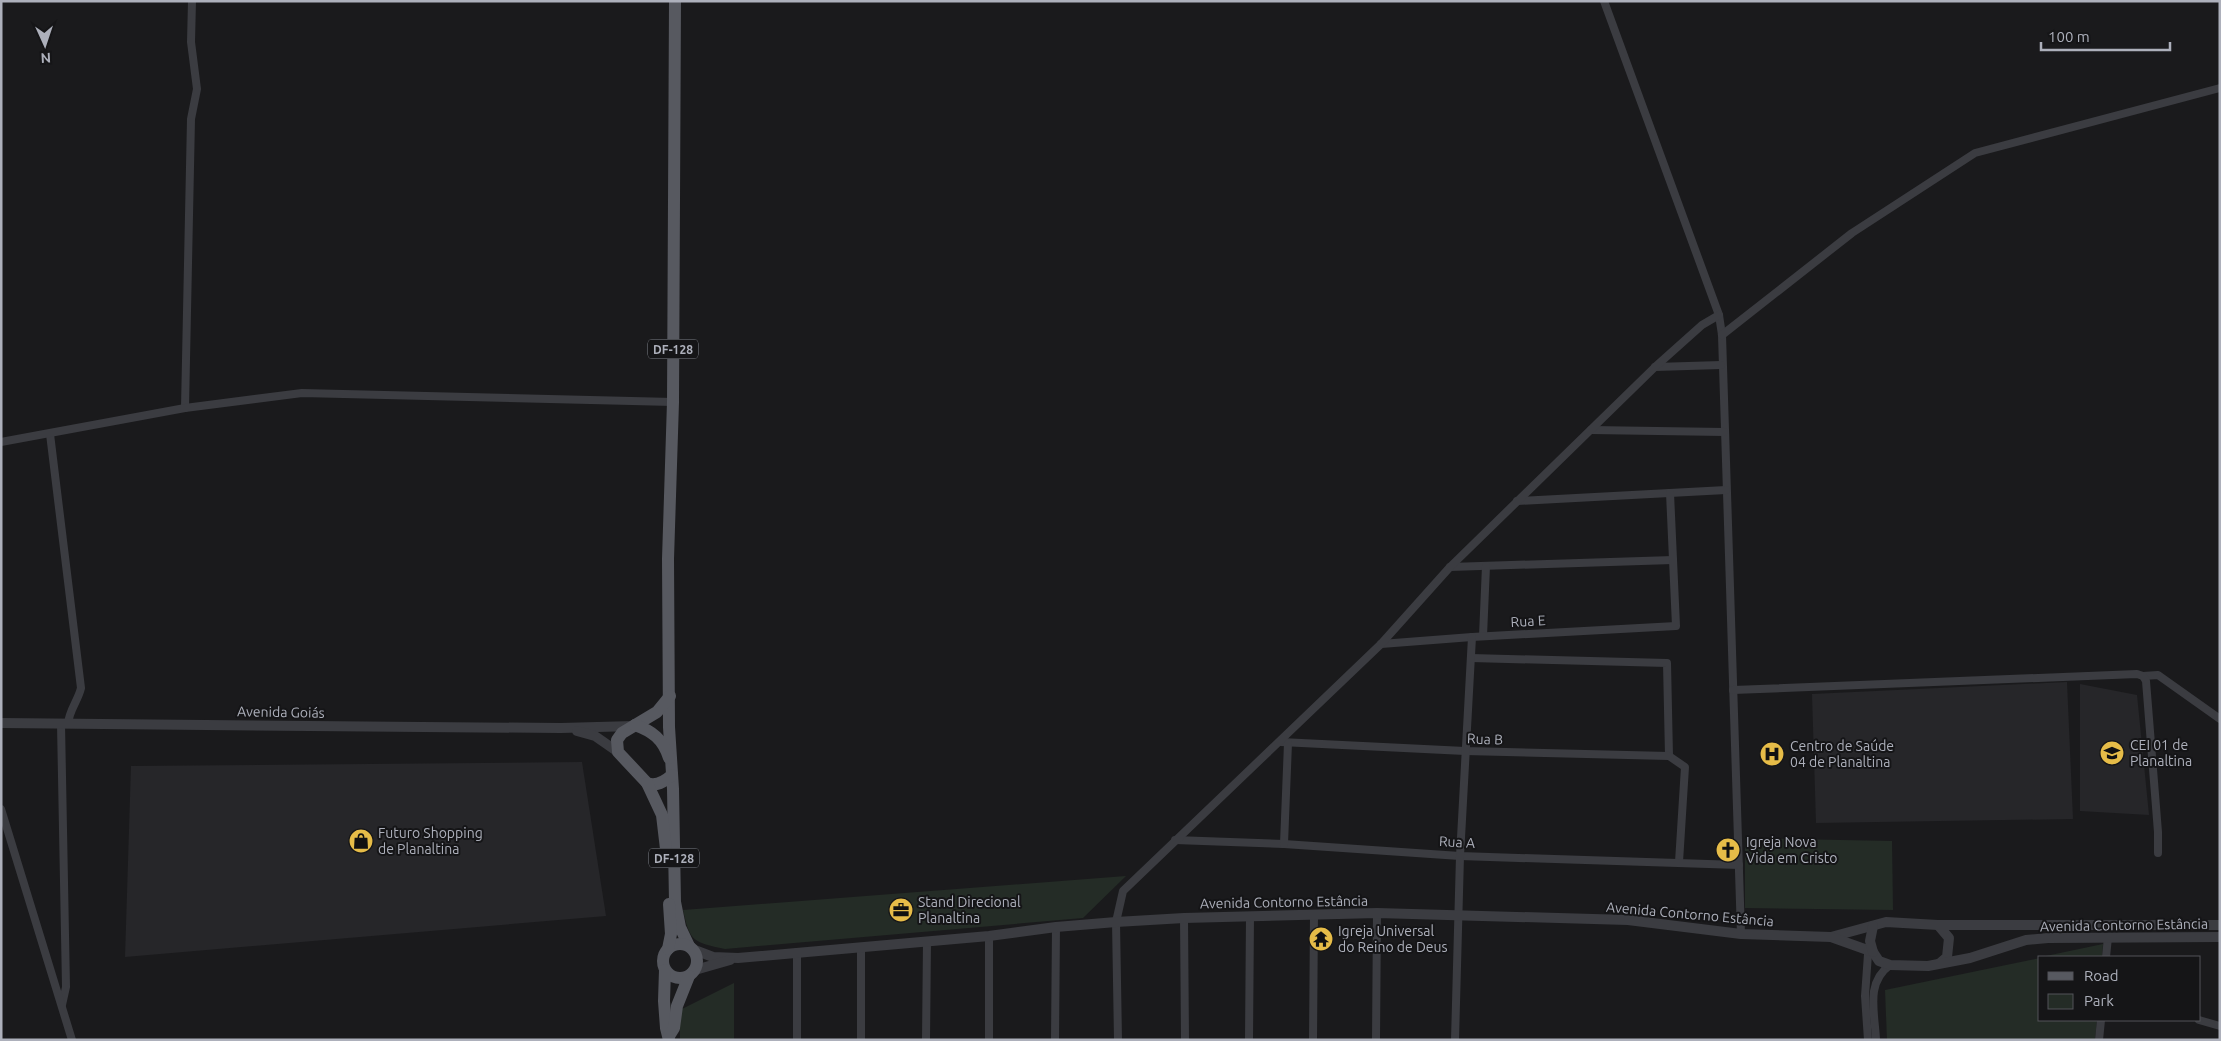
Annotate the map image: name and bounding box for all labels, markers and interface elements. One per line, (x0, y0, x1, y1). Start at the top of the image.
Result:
north arrow (20, 20, 70, 70)
scale bar (2041, 20, 2170, 52)
text: 100 m (2048, 28, 2090, 45)
text: N (40, 50, 51, 66)
road number: DF-128 (648, 339, 698, 358)
street label: Rua E (1510, 612, 1546, 630)
street label: Avenida Goiás (237, 703, 325, 721)
street label: Rua B (1467, 730, 1503, 748)
place label: CEI 01 de Planaltina (2130, 737, 2192, 769)
place label: Centro de Saúde 04 de Planaltina (1790, 738, 1894, 770)
school or university icon: CEI 01 de Planaltina (2099, 740, 2125, 766)
hospital icon: Centro de Saúde 04 de Planaltina (1759, 741, 1785, 767)
place label: Futuro Shopping de Planaltina (378, 825, 483, 857)
shop icon: Futuro Shopping de Planaltina (348, 828, 374, 854)
street label: Rua A (1438, 833, 1476, 851)
place label: Igreja Nova Vida em Cristo (1746, 834, 1837, 866)
church icon: Igreja Nova Vida em Cristo (1715, 837, 1741, 863)
road number: DF-128 (649, 848, 699, 868)
street label: Avenida Contorno Estância (1200, 893, 1368, 911)
place label: Stand Direcional Planaltina (918, 894, 1021, 926)
office icon: Stand Direcional Planaltina (888, 897, 914, 923)
street label: Avenida Contorno Estância (1605, 899, 1775, 929)
street label: Avenida Contorno Estância (2040, 916, 2208, 934)
place label: Igreja Universal do Reino de Deus (1338, 923, 1448, 955)
temple icon: Igreja Universal do Reino de Deus (1308, 926, 1334, 952)
legend (2038, 956, 2201, 1021)
text: Road (2084, 967, 2119, 984)
text: Park (2084, 992, 2114, 1009)

